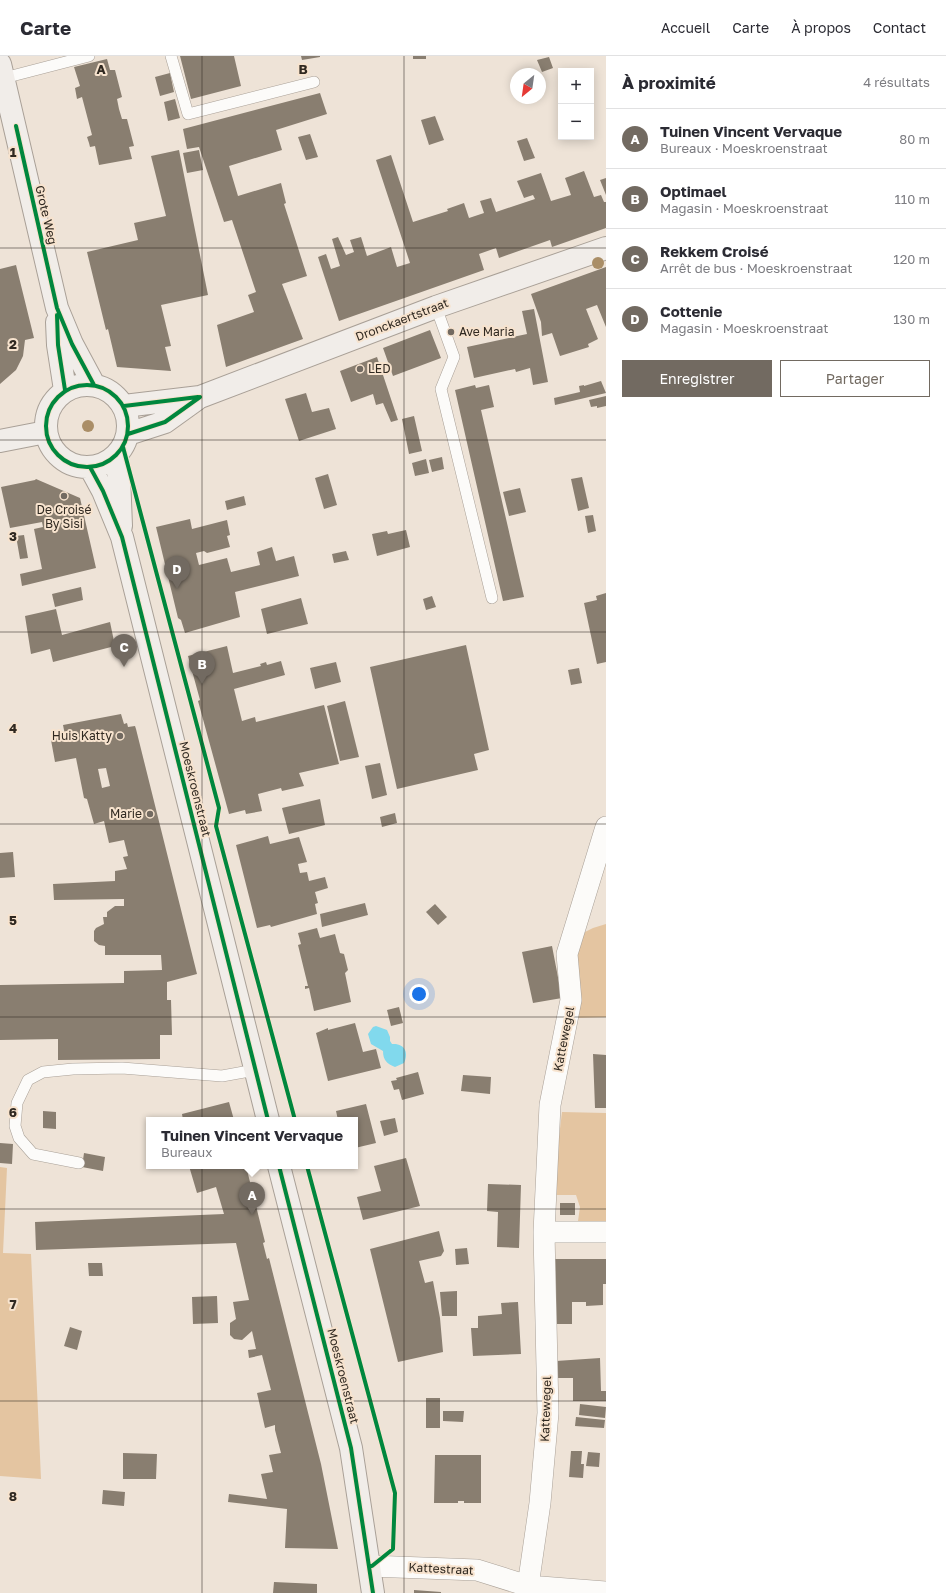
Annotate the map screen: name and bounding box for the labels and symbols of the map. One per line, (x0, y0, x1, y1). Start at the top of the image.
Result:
text: A (96, 61, 106, 77)
text: B (298, 61, 308, 77)
north arrow (510, 68, 546, 104)
text: 1 (10, 144, 17, 160)
street label: Grote Weg (32, 184, 61, 246)
street label: Dronckaertstraat (353, 295, 451, 344)
place label: Ave Maria (459, 324, 515, 339)
marker: Ave Maria (446, 327, 456, 337)
text: 2 (9, 336, 17, 352)
place label: LED (368, 361, 391, 376)
marker: LED (355, 364, 365, 374)
marker: De Croisé By Sisi (59, 491, 69, 501)
place label: De Croisé By Sisi (37, 502, 91, 531)
text: 3 (9, 528, 17, 544)
pin: D (164, 556, 190, 589)
pin: C (111, 634, 137, 667)
pin: B (189, 651, 215, 684)
text: 4 (9, 720, 17, 736)
place label: Huis Katty (52, 728, 112, 743)
marker: Huis Katty (115, 731, 125, 741)
street label: Moeskroenstraat (176, 740, 215, 838)
place label: Marie (110, 806, 142, 821)
marker: Marie (145, 809, 155, 819)
text: 5 (9, 912, 17, 928)
your location (409, 984, 429, 1004)
street label: Kattewegel (550, 1005, 577, 1073)
text: 6 (9, 1104, 17, 1120)
pin: A (239, 1182, 265, 1215)
text: 7 (9, 1296, 17, 1312)
street label: Moeskroenstraat (324, 1327, 363, 1425)
street label: Kattewegel (537, 1376, 554, 1442)
text: 8 (9, 1488, 17, 1504)
street label: Kattestraat (408, 1559, 474, 1578)

